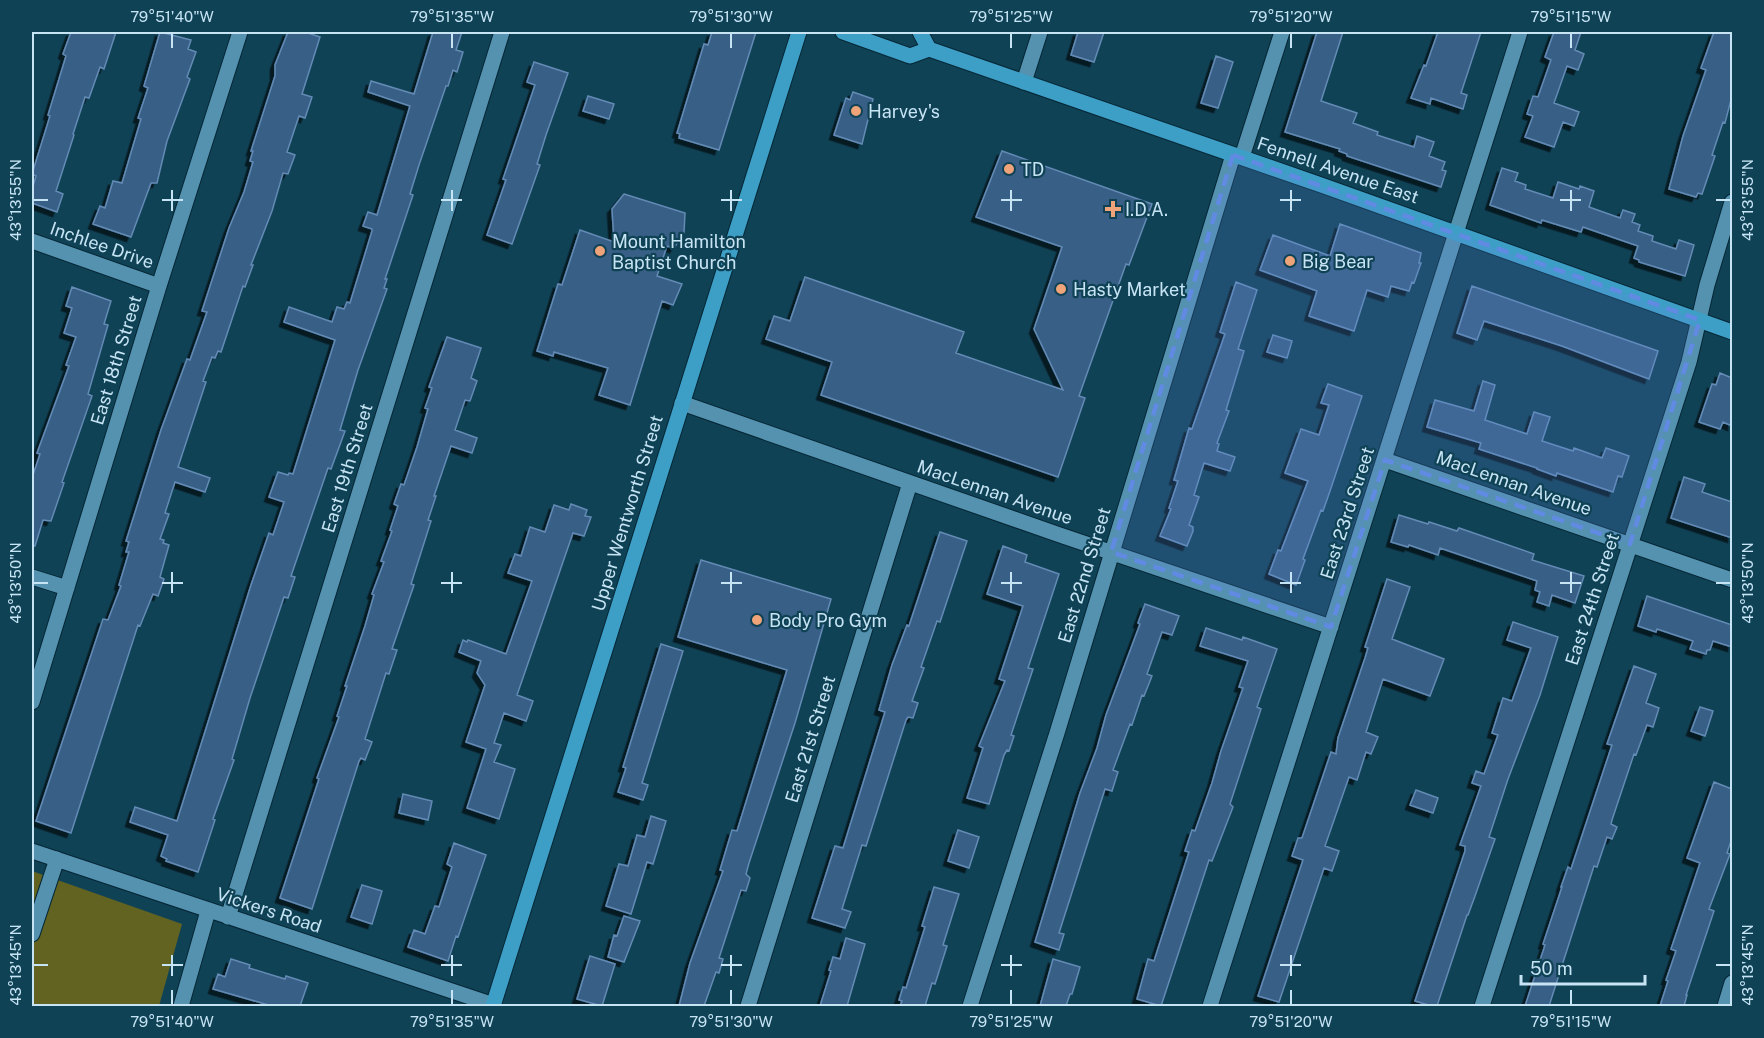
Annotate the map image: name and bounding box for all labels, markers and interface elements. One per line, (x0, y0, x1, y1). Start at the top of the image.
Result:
text: 79°51'40"W (130, 8, 214, 25)
text: 79°51'35"W (410, 8, 494, 25)
text: 79°51'30"W (689, 8, 773, 25)
text: 79°51'25"W (969, 8, 1053, 25)
text: 79°51'20"W (1249, 8, 1333, 25)
text: 79°51'15"W (1531, 8, 1611, 25)
place label: Harvey's (868, 101, 940, 122)
marker: Harvey's (849, 104, 863, 118)
street label: Fennell Avenue East (1254, 132, 1422, 208)
text: 43°13'55"N (7, 159, 24, 241)
place label: TD (1021, 159, 1044, 180)
text: 43°13'55"N (1739, 159, 1756, 241)
marker: TD (1002, 162, 1016, 176)
place label: I.D.A. (1125, 199, 1168, 220)
marker: I.D.A. (1106, 202, 1120, 216)
street label: Inchlee Drive (47, 217, 157, 273)
place label: Mount Hamilton Baptist Church (612, 231, 746, 273)
marker: Mount Hamilton Baptist Church (593, 244, 607, 258)
place label: Big Bear (1302, 251, 1373, 272)
marker: Big Bear (1283, 254, 1297, 268)
place label: Hasty Market (1073, 279, 1186, 300)
marker: Hasty Market (1054, 282, 1068, 296)
street label: East 18th Street (86, 293, 146, 427)
street label: East 19th Street (317, 401, 377, 535)
street label: Upper Wentworth Street (587, 412, 667, 614)
street label: East 23rd Street (1316, 444, 1378, 582)
street label: MacLennan Avenue (1434, 447, 1594, 519)
street label: MacLennan Avenue (915, 456, 1075, 528)
street label: East 22nd Street (1053, 505, 1115, 645)
street label: East 24th Street (1561, 530, 1623, 668)
text: 43°13'50"N (7, 542, 24, 624)
text: 43°13'50"N (1739, 542, 1756, 624)
place label: Body Pro Gym (769, 610, 887, 631)
marker: Body Pro Gym (750, 613, 764, 627)
street label: East 21st Street (781, 673, 839, 805)
street label: Vickers Road (214, 883, 324, 937)
text: 43°13'45"N (7, 924, 24, 1006)
text: 43°13'45"N (1739, 924, 1756, 1006)
scale bar (1521, 948, 1646, 986)
text: 50 m (1530, 958, 1573, 979)
text: 79°51'40"W (130, 1013, 214, 1030)
text: 79°51'35"W (410, 1013, 494, 1030)
text: 79°51'30"W (689, 1013, 773, 1030)
text: 79°51'25"W (969, 1013, 1053, 1030)
text: 79°51'20"W (1249, 1013, 1333, 1030)
text: 79°51'15"W (1531, 1013, 1611, 1030)

